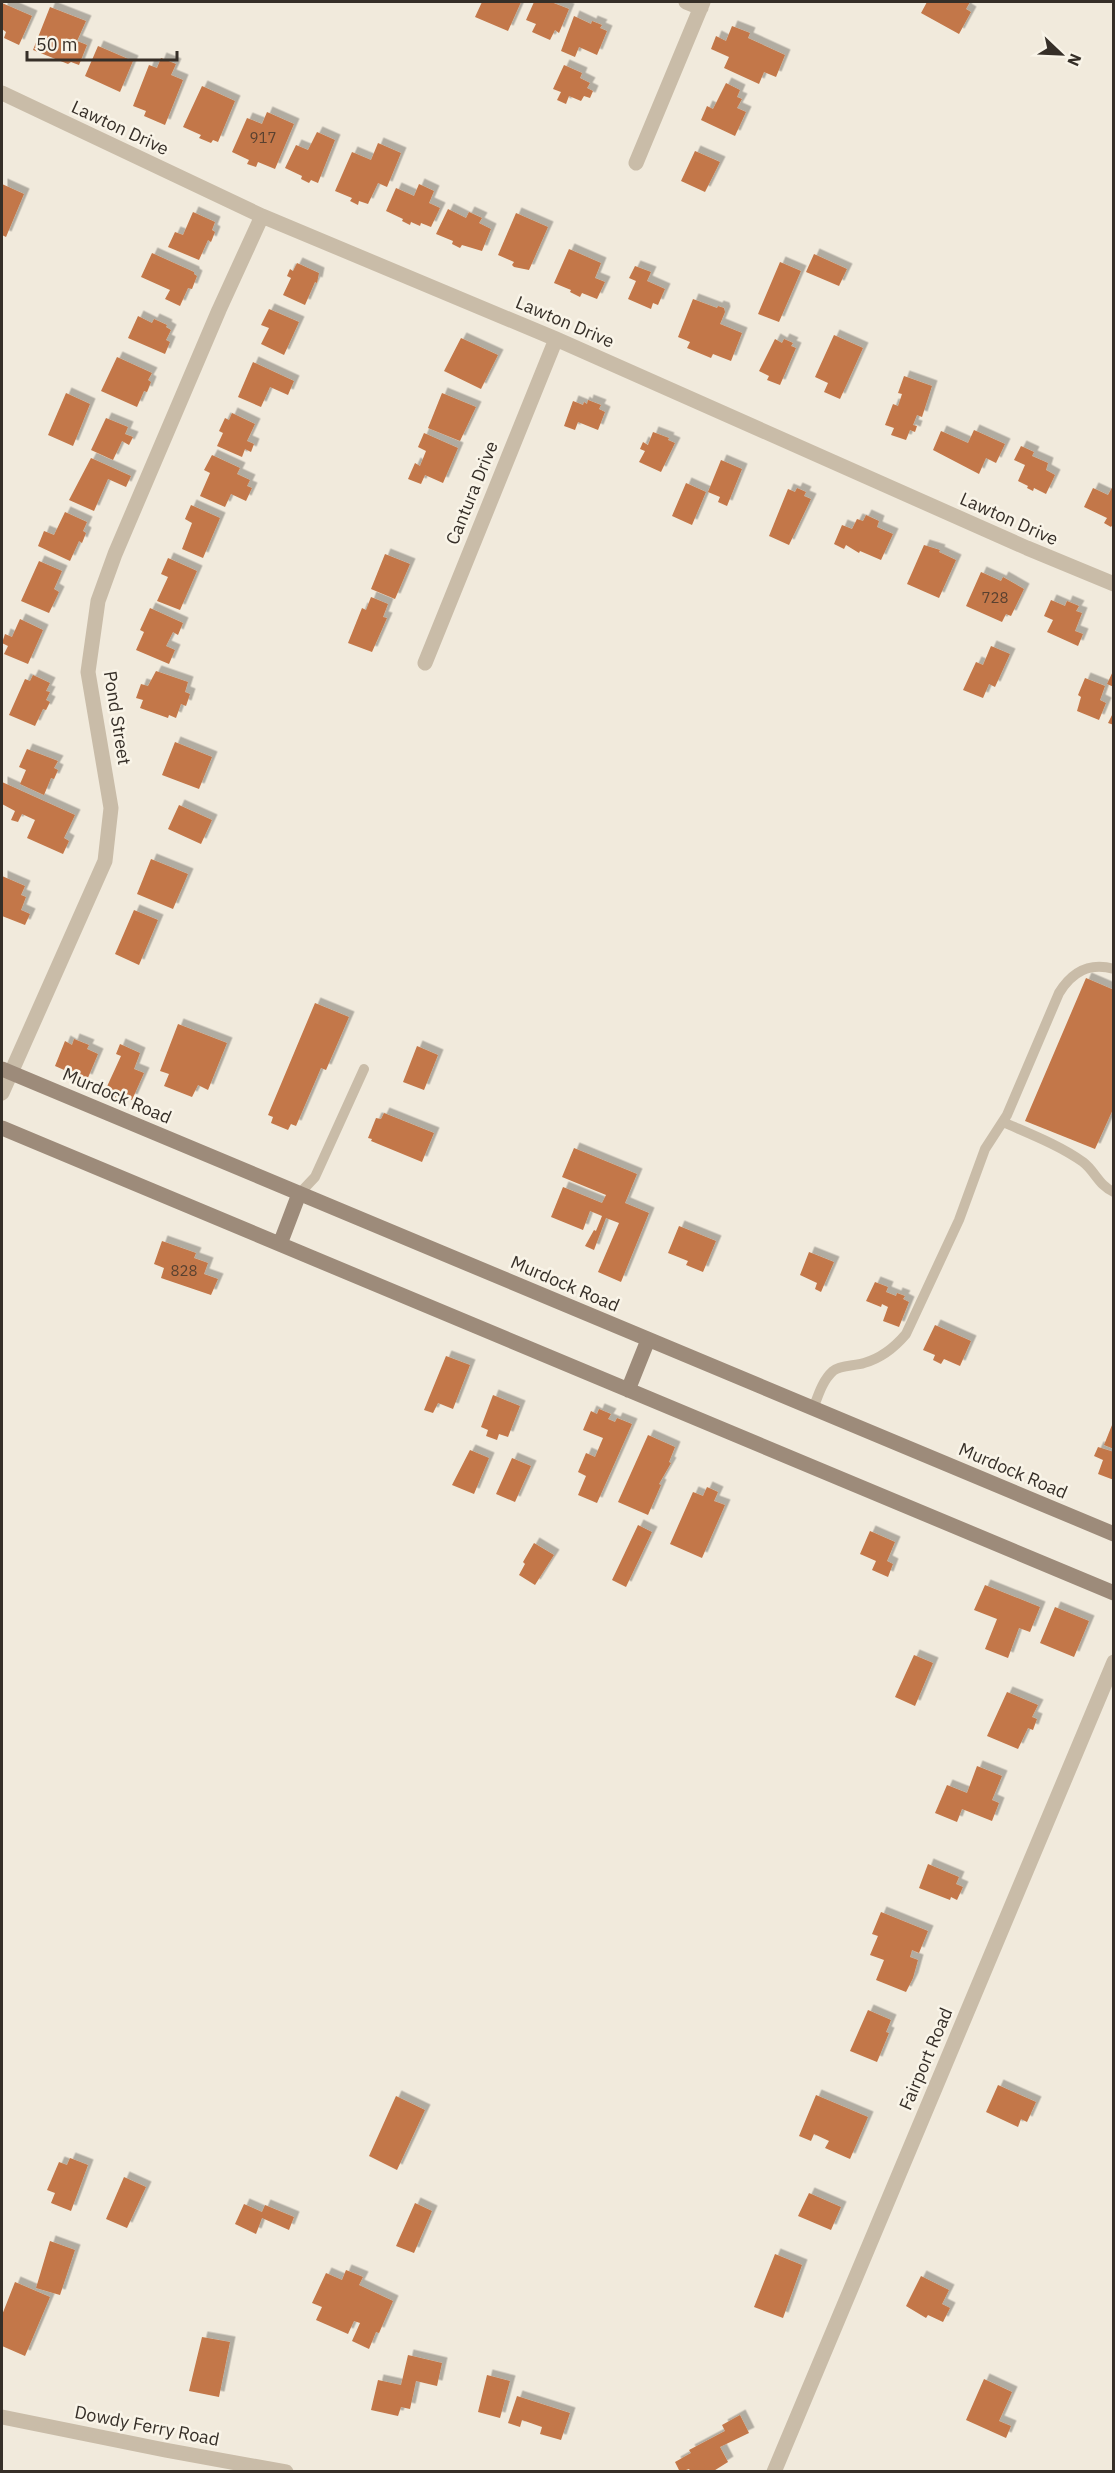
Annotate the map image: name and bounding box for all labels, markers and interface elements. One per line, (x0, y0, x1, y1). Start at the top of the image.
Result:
scale bar (27, 24, 177, 62)
north arrow (1031, 24, 1091, 84)
text: 50 m (36, 33, 78, 56)
text: N (1063, 51, 1086, 69)
street label: Lawton Drive (68, 95, 173, 160)
house number: 917 (249, 128, 277, 147)
street label: Lawton Drive (512, 290, 618, 353)
street label: Cantura Drive (440, 438, 503, 548)
street label: Lawton Drive (957, 487, 1062, 550)
house number: 728 (981, 588, 1009, 607)
street label: Pond Street (99, 669, 136, 767)
street label: Murdock Road (59, 1062, 175, 1129)
street label: Murdock Road (507, 1250, 623, 1317)
house number: 828 (170, 1261, 198, 1280)
street label: Murdock Road (955, 1437, 1071, 1504)
street label: Fairport Road (894, 2004, 957, 2114)
street label: Dowdy Ferry Road (73, 2400, 221, 2451)

